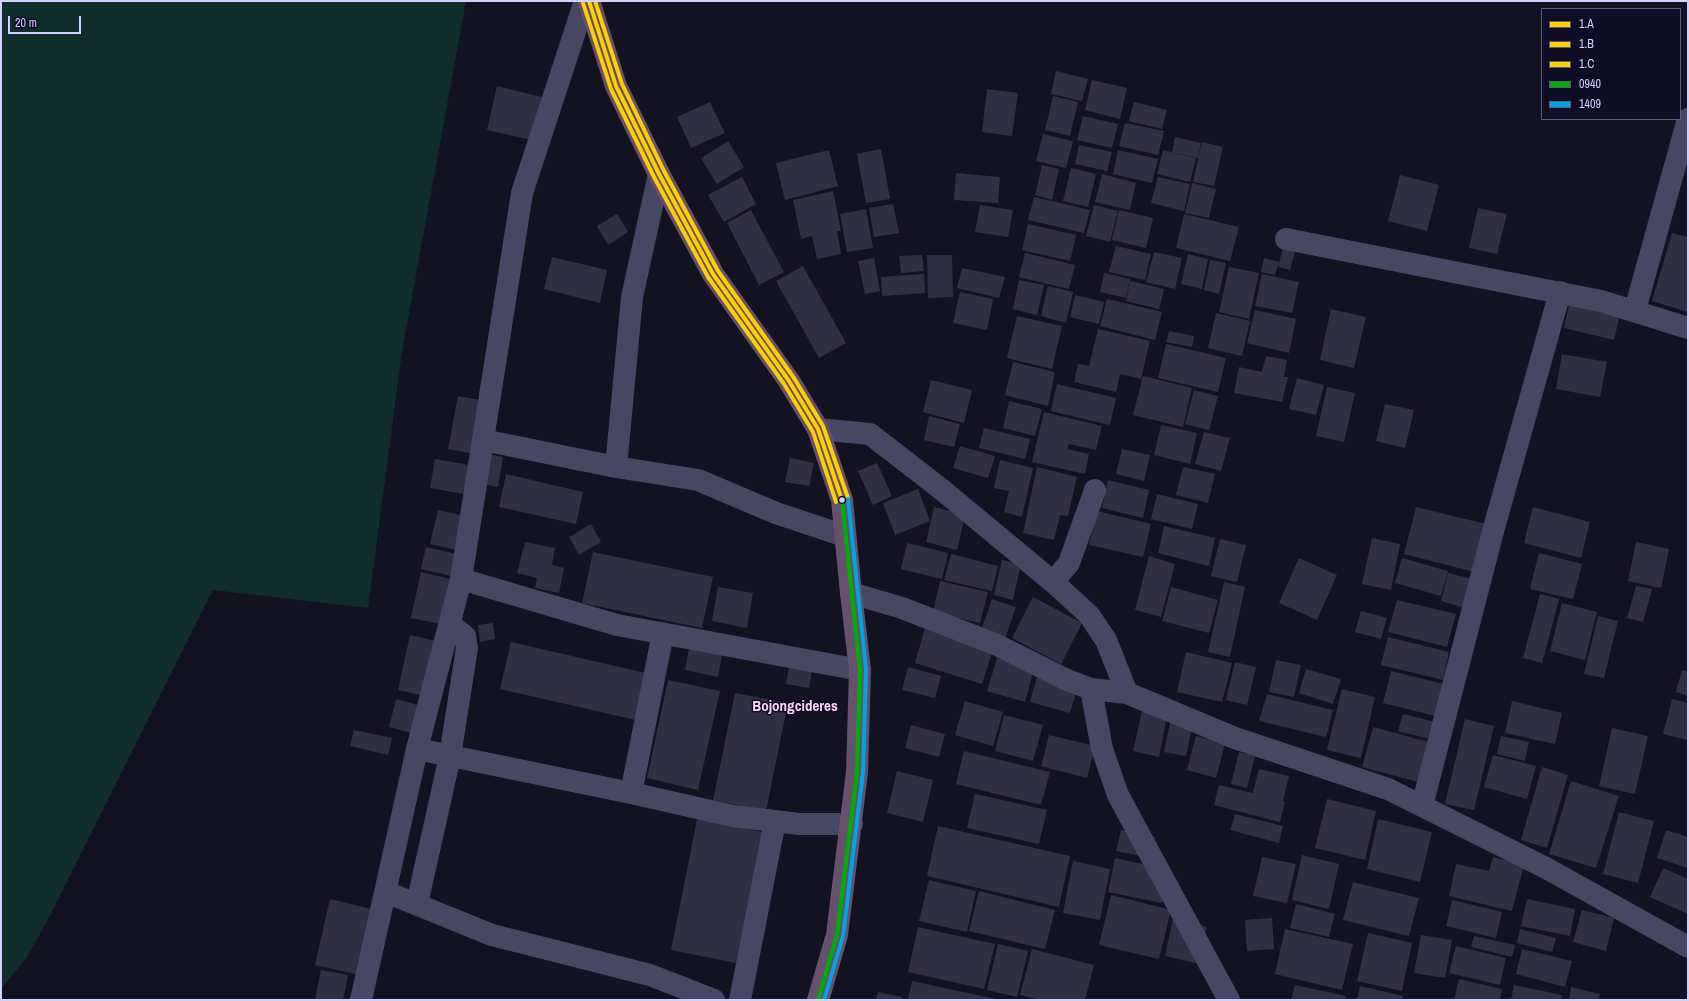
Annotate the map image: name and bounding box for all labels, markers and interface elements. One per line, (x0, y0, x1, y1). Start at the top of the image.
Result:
scale bar (10, 8, 83, 34)
legend (1541, 8, 1681, 120)
text: 20 m (15, 15, 37, 31)
text: 1.A (1579, 16, 1594, 32)
text: 1.B (1579, 36, 1594, 52)
text: 1.C (1579, 56, 1594, 72)
text: 0940 (1579, 76, 1601, 92)
text: 1409 (1579, 96, 1601, 112)
unlabelled marker (837, 495, 847, 505)
district label: Bojongcideres (752, 698, 838, 716)

